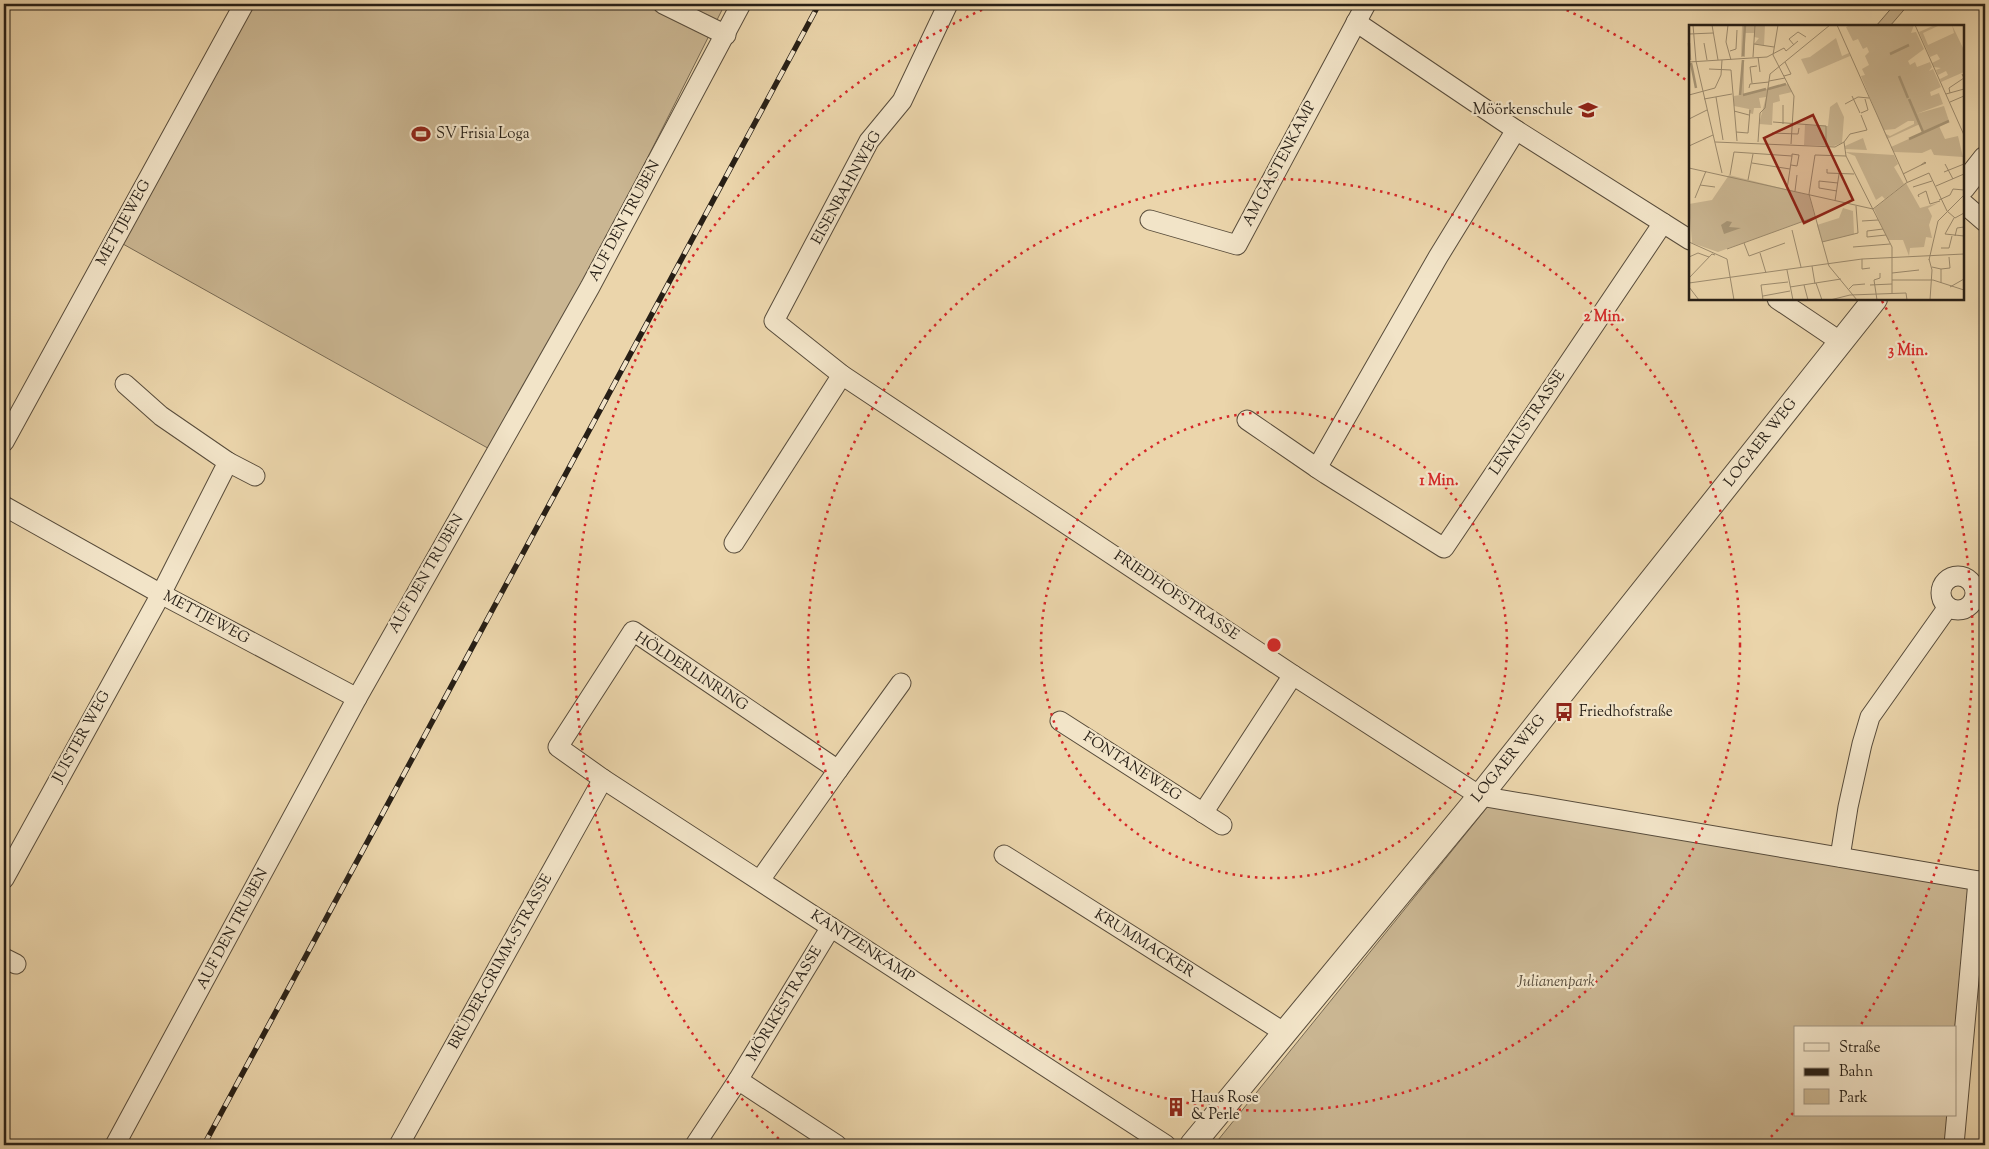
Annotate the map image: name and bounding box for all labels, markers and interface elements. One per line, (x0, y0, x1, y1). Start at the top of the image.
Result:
inset map (1689, 25, 1964, 300)
street label: AM GASTENKAMP (1238, 97, 1322, 230)
school or university icon: Möörkenschule (1577, 99, 1599, 121)
place label: Möörkenschule (1473, 100, 1573, 121)
sports icon: SV Frisia Loga (410, 123, 432, 145)
place label: SV Frisia Loga (436, 124, 530, 145)
street label: EISENBAHNWEG (807, 127, 887, 249)
street label: AUF DEN TRUBEN (584, 157, 666, 285)
street label: METTJEWEG (92, 176, 156, 270)
text: 2 Min. (1584, 307, 1625, 328)
text: 3 Min. (1888, 341, 1928, 362)
street label: LENAUSTRASSE (1485, 366, 1571, 480)
street label: LOGAER WEG (1720, 394, 1802, 492)
text: 1 Min. (1420, 471, 1459, 492)
street label: AUF DEN TRUBEN (384, 511, 470, 637)
street label: FRIEDHOFSTRASSE (1109, 546, 1243, 646)
street label: METTJEWEG (159, 586, 253, 650)
street label: HÖLDERLINRING (630, 627, 752, 717)
centre of rings (1265, 636, 1283, 654)
street label: JUISTER WEG (48, 687, 116, 788)
bus stop icon: Friedhofstraße (1553, 701, 1575, 723)
place label: Friedhofstraße (1579, 702, 1673, 723)
street label: LOGAER WEG (1467, 711, 1551, 807)
street label: FONTANEWEG (1079, 727, 1185, 807)
street label: AUF DEN TRUBEN (192, 865, 274, 993)
street label: BRÜDER-GRIMM-STRASSE (443, 870, 558, 1053)
street label: KANTZENKAMP (806, 905, 919, 989)
street label: KRUMMACKER (1090, 905, 1198, 983)
street label: MÖRIKESTRASSE (741, 942, 828, 1066)
park label: Julianenpark (1516, 972, 1595, 993)
legend (1794, 1026, 1956, 1116)
text: Straße (1839, 1038, 1881, 1059)
text: Bahn (1839, 1062, 1873, 1083)
place label: Haus Rose & Perle (1191, 1088, 1259, 1126)
text: Park (1839, 1088, 1868, 1109)
building icon: Haus Rose & Perle (1165, 1096, 1187, 1118)

